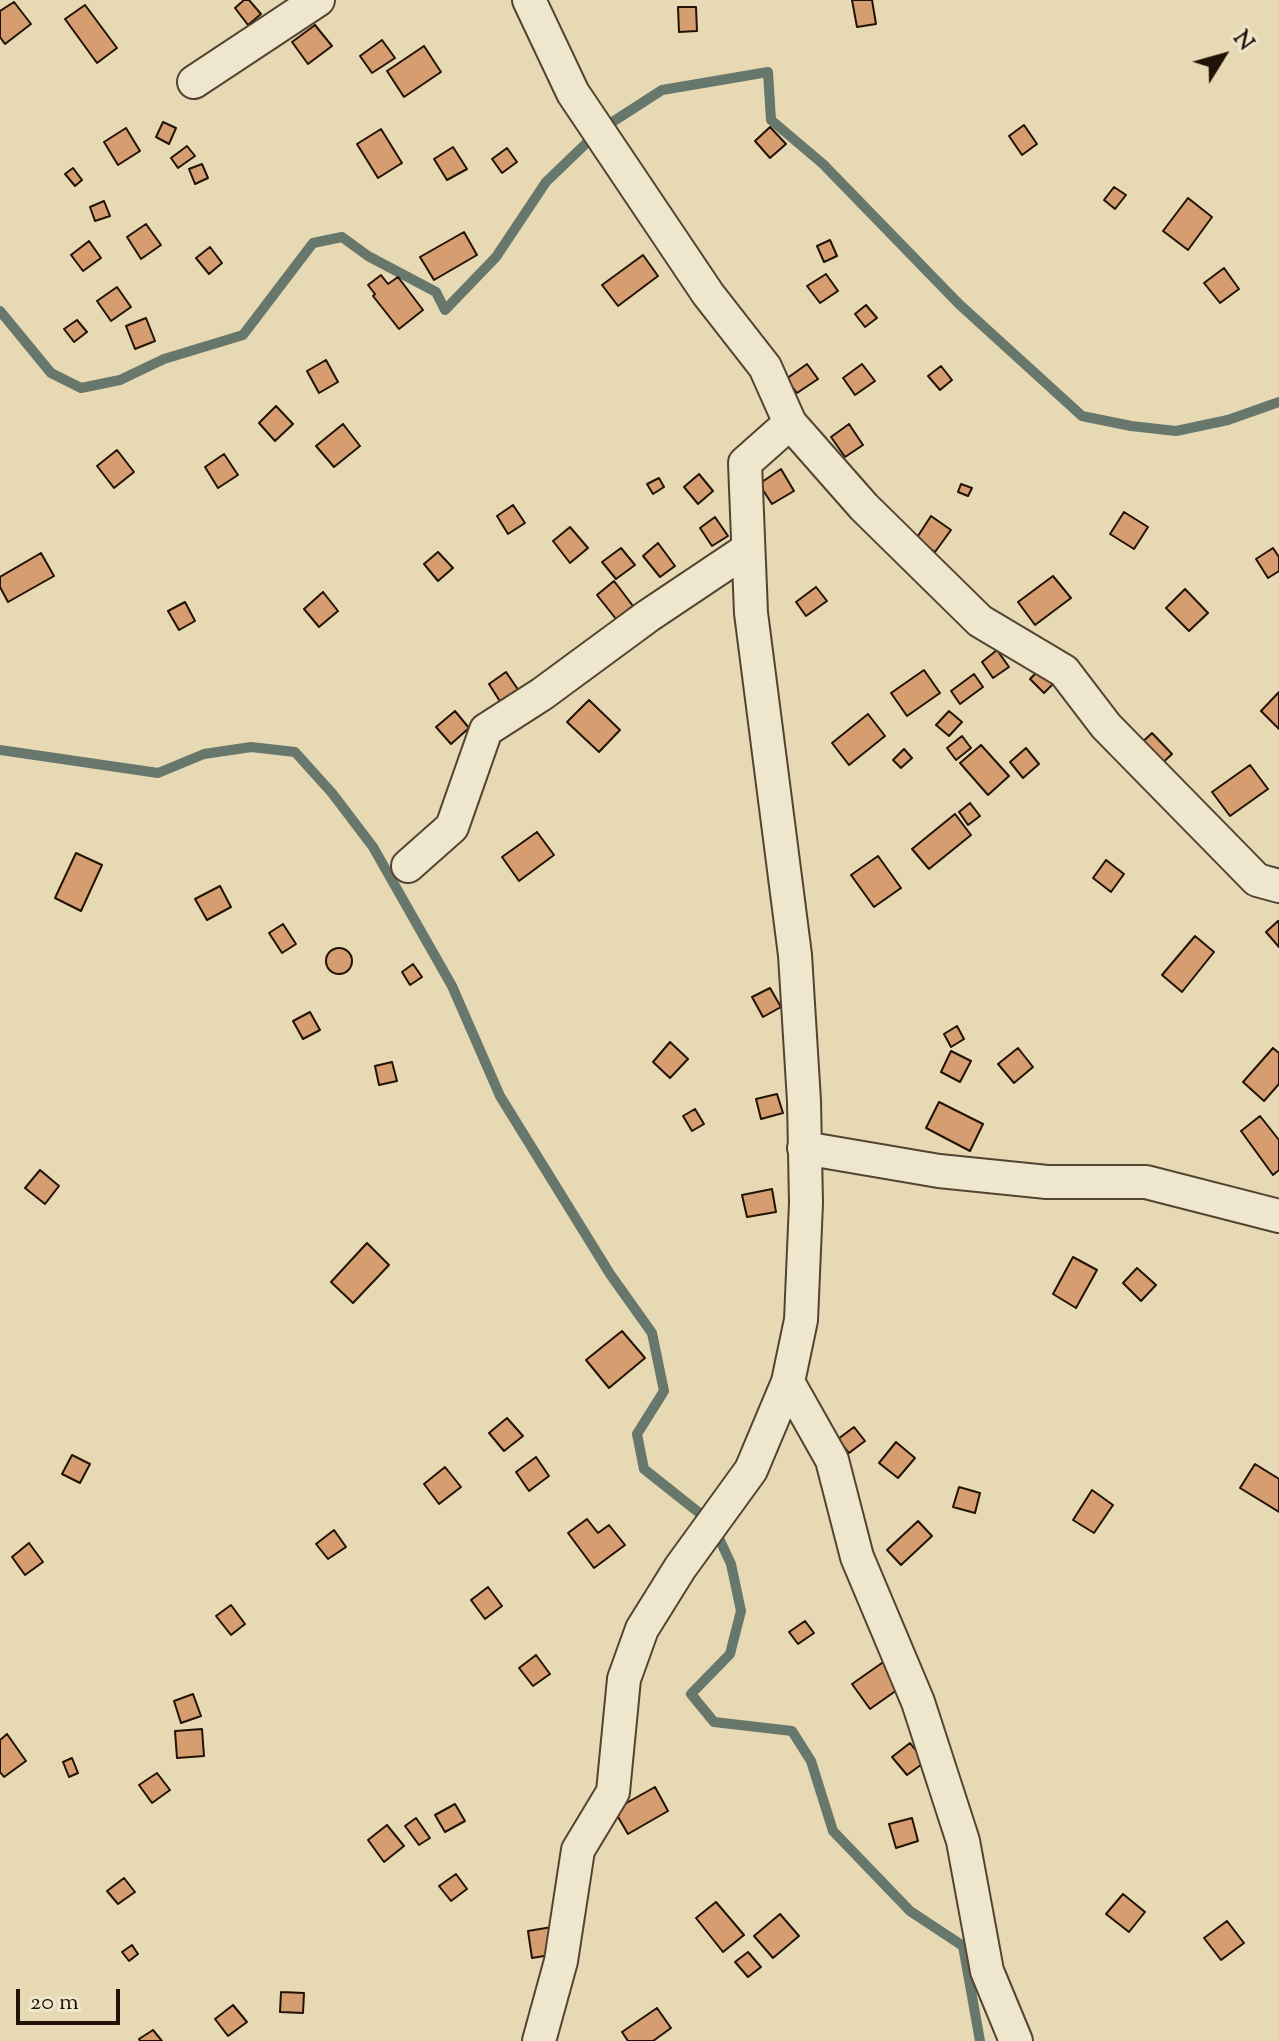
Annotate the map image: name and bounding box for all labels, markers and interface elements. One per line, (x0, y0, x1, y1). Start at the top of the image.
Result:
north arrow (1183, 16, 1263, 96)
text: N (1224, 25, 1260, 58)
scale bar (20, 1973, 124, 2023)
text: 20 m (30, 1986, 79, 2020)

